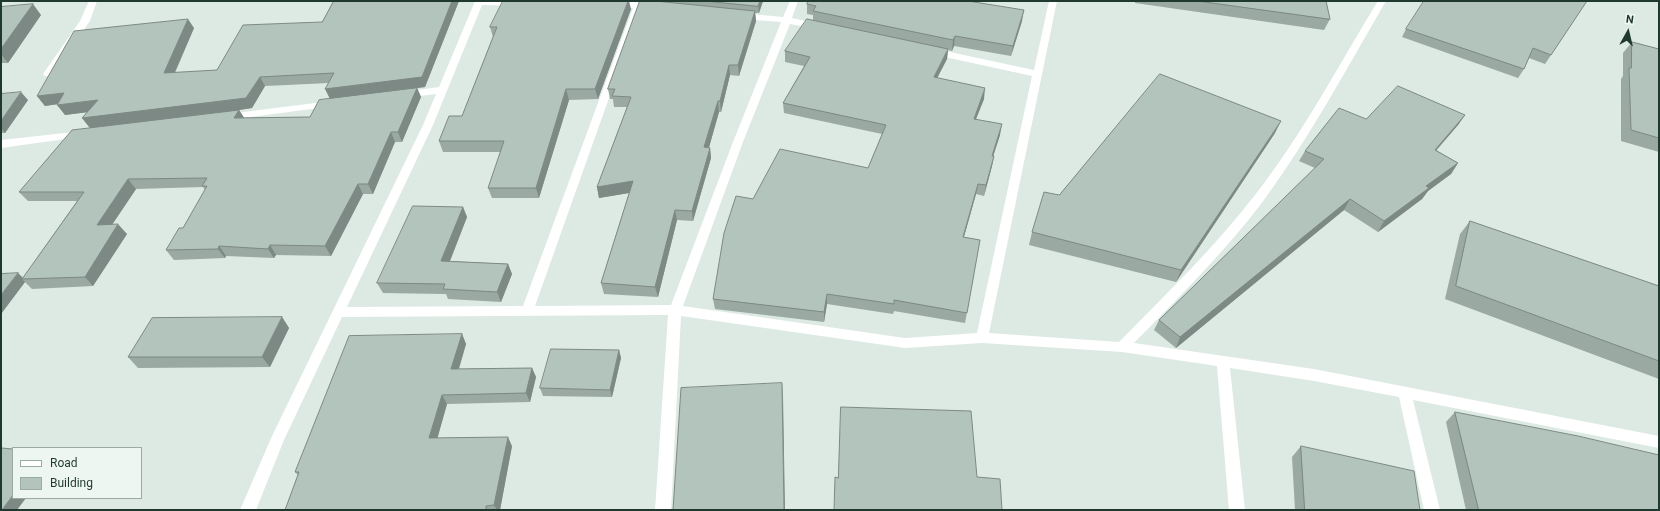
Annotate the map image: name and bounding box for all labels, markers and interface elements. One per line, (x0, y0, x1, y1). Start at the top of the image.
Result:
north arrow (1608, 12, 1648, 52)
text: N (1625, 13, 1634, 27)
legend (12, 447, 142, 499)
text: Road (50, 456, 78, 470)
text: Building (50, 476, 93, 490)

